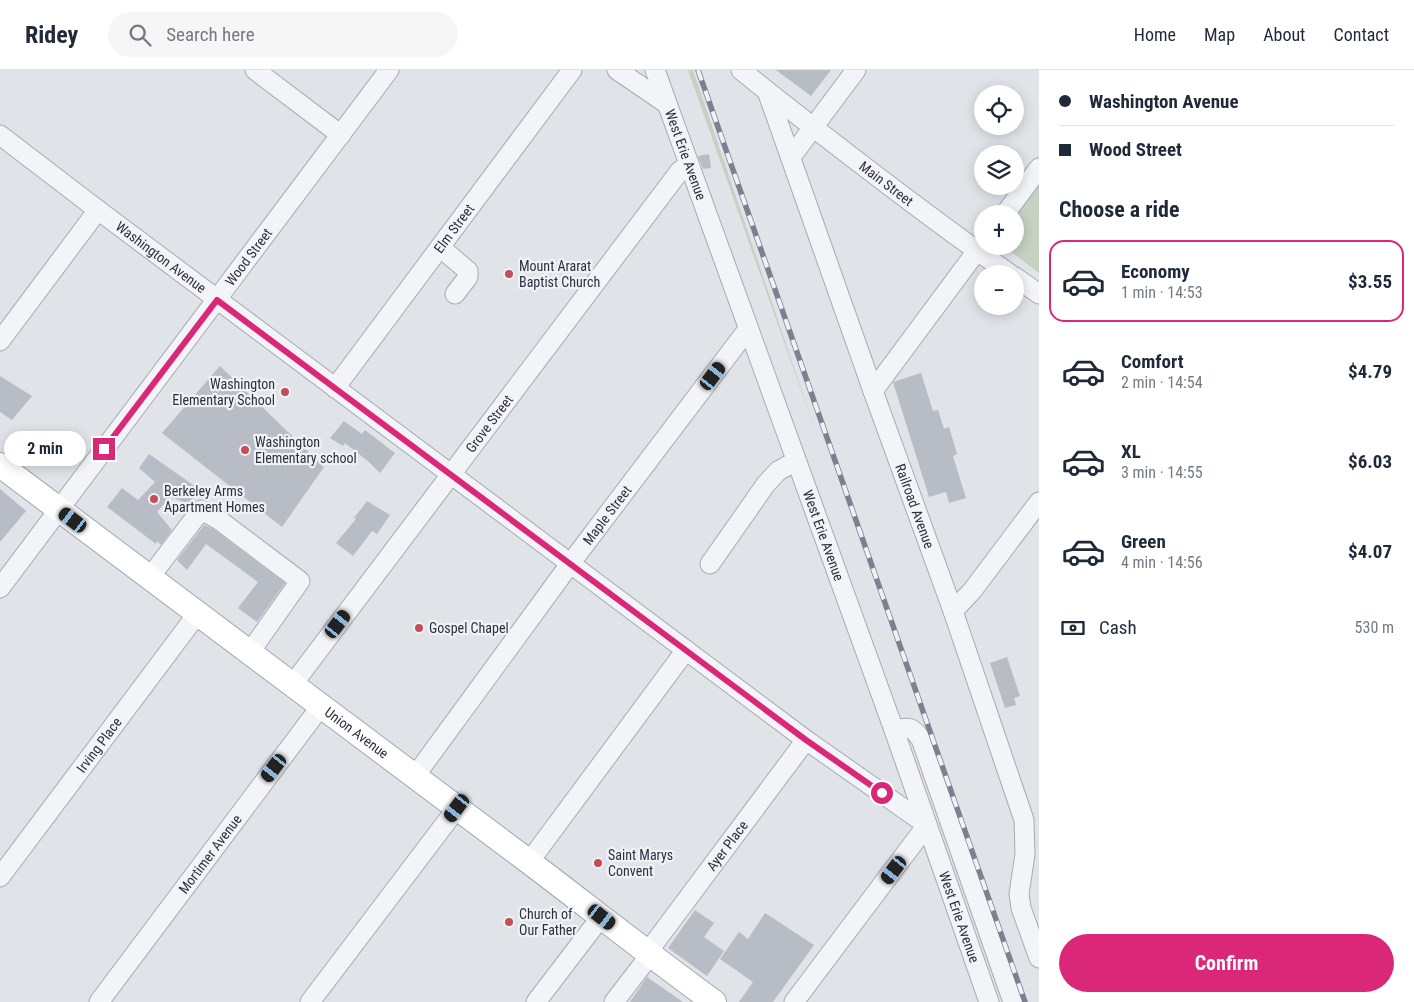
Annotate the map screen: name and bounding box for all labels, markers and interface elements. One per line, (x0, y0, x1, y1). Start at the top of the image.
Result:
search box (108, 12, 458, 57)
text: Ridey (25, 21, 78, 49)
icon: search (126, 21, 154, 49)
text: Search here (166, 23, 255, 46)
text: Home (1134, 24, 1176, 45)
text: Map (1204, 24, 1235, 45)
text: About (1263, 24, 1305, 45)
text: Contact (1333, 24, 1389, 45)
map controls (974, 85, 1024, 315)
button: locate (974, 85, 1024, 135)
text: Washington Avenue (1089, 90, 1238, 113)
street label: West Erie Avenue (662, 107, 710, 203)
text: Wood Street (1089, 138, 1182, 161)
button: layers (974, 145, 1024, 195)
street label: Main Street (856, 158, 916, 209)
text: Choose a ride (1059, 197, 1180, 222)
street label: Elm Street (431, 201, 477, 256)
button: + (974, 205, 1024, 255)
street label: Washington Avenue (113, 218, 210, 296)
street label: Wood Street (222, 225, 275, 289)
place label: Mount Ararat Baptist Church (519, 258, 600, 290)
icon: car (1061, 259, 1106, 304)
text: Economy (1121, 260, 1190, 283)
button: − (974, 265, 1024, 315)
marker: Mount Ararat Baptist Church (503, 268, 515, 280)
text: $3.55 (1348, 270, 1392, 293)
text: 1 min · 14:53 (1121, 283, 1203, 302)
icon: car (1061, 349, 1106, 394)
text: Comfort (1121, 350, 1184, 373)
car (697, 360, 728, 392)
text: $4.79 (1348, 360, 1392, 383)
text: 2 min · 14:54 (1121, 373, 1203, 392)
place label: Washington Elementary School (172, 376, 275, 408)
marker: Washington Elementary School (279, 386, 291, 398)
street label: Grove Street (462, 392, 516, 456)
callout: 2 min (4, 432, 86, 466)
place label: Washington Elementary school (255, 434, 357, 466)
route end (93, 438, 115, 460)
text: 2 min (27, 439, 63, 458)
icon: car (1061, 439, 1106, 484)
text: XL (1121, 440, 1141, 463)
marker: Washington Elementary school (239, 444, 251, 456)
text: $6.03 (1348, 450, 1392, 473)
street label: Railroad Avenue (892, 461, 938, 551)
text: 3 min · 14:55 (1121, 463, 1203, 482)
street label: Maple Street (580, 482, 635, 548)
place label: Berkeley Arms Apartment Homes (164, 483, 265, 515)
street label: West Erie Avenue (800, 488, 847, 583)
marker: Berkeley Arms Apartment Homes (148, 493, 160, 505)
car (56, 505, 89, 535)
icon: car (1061, 529, 1106, 574)
text: Green (1121, 530, 1166, 553)
text: $4.07 (1348, 540, 1392, 563)
text: 4 min · 14:56 (1121, 553, 1203, 572)
car (322, 608, 353, 640)
icon: cash (1059, 614, 1087, 642)
text: Cash (1099, 616, 1137, 639)
text: 530 m (1355, 618, 1394, 637)
place label: Gospel Chapel (429, 620, 509, 636)
marker: Gospel Chapel (413, 622, 425, 634)
street label: Union Avenue (322, 704, 392, 762)
street label: Irving Place (73, 714, 125, 776)
car (258, 752, 289, 784)
route start (871, 782, 893, 804)
car (441, 792, 472, 824)
street label: Mortimer Avenue (175, 811, 245, 897)
street label: Ayer Place (703, 817, 751, 874)
place label: Saint Marys Convent (608, 847, 673, 879)
car (878, 854, 909, 886)
marker: Saint Marys Convent (592, 857, 604, 869)
street label: West Erie Avenue (936, 869, 983, 965)
car (585, 902, 618, 932)
place label: Church of Our Father (519, 906, 577, 938)
marker: Church of Our Father (503, 916, 515, 928)
button: Confirm (1059, 934, 1394, 992)

